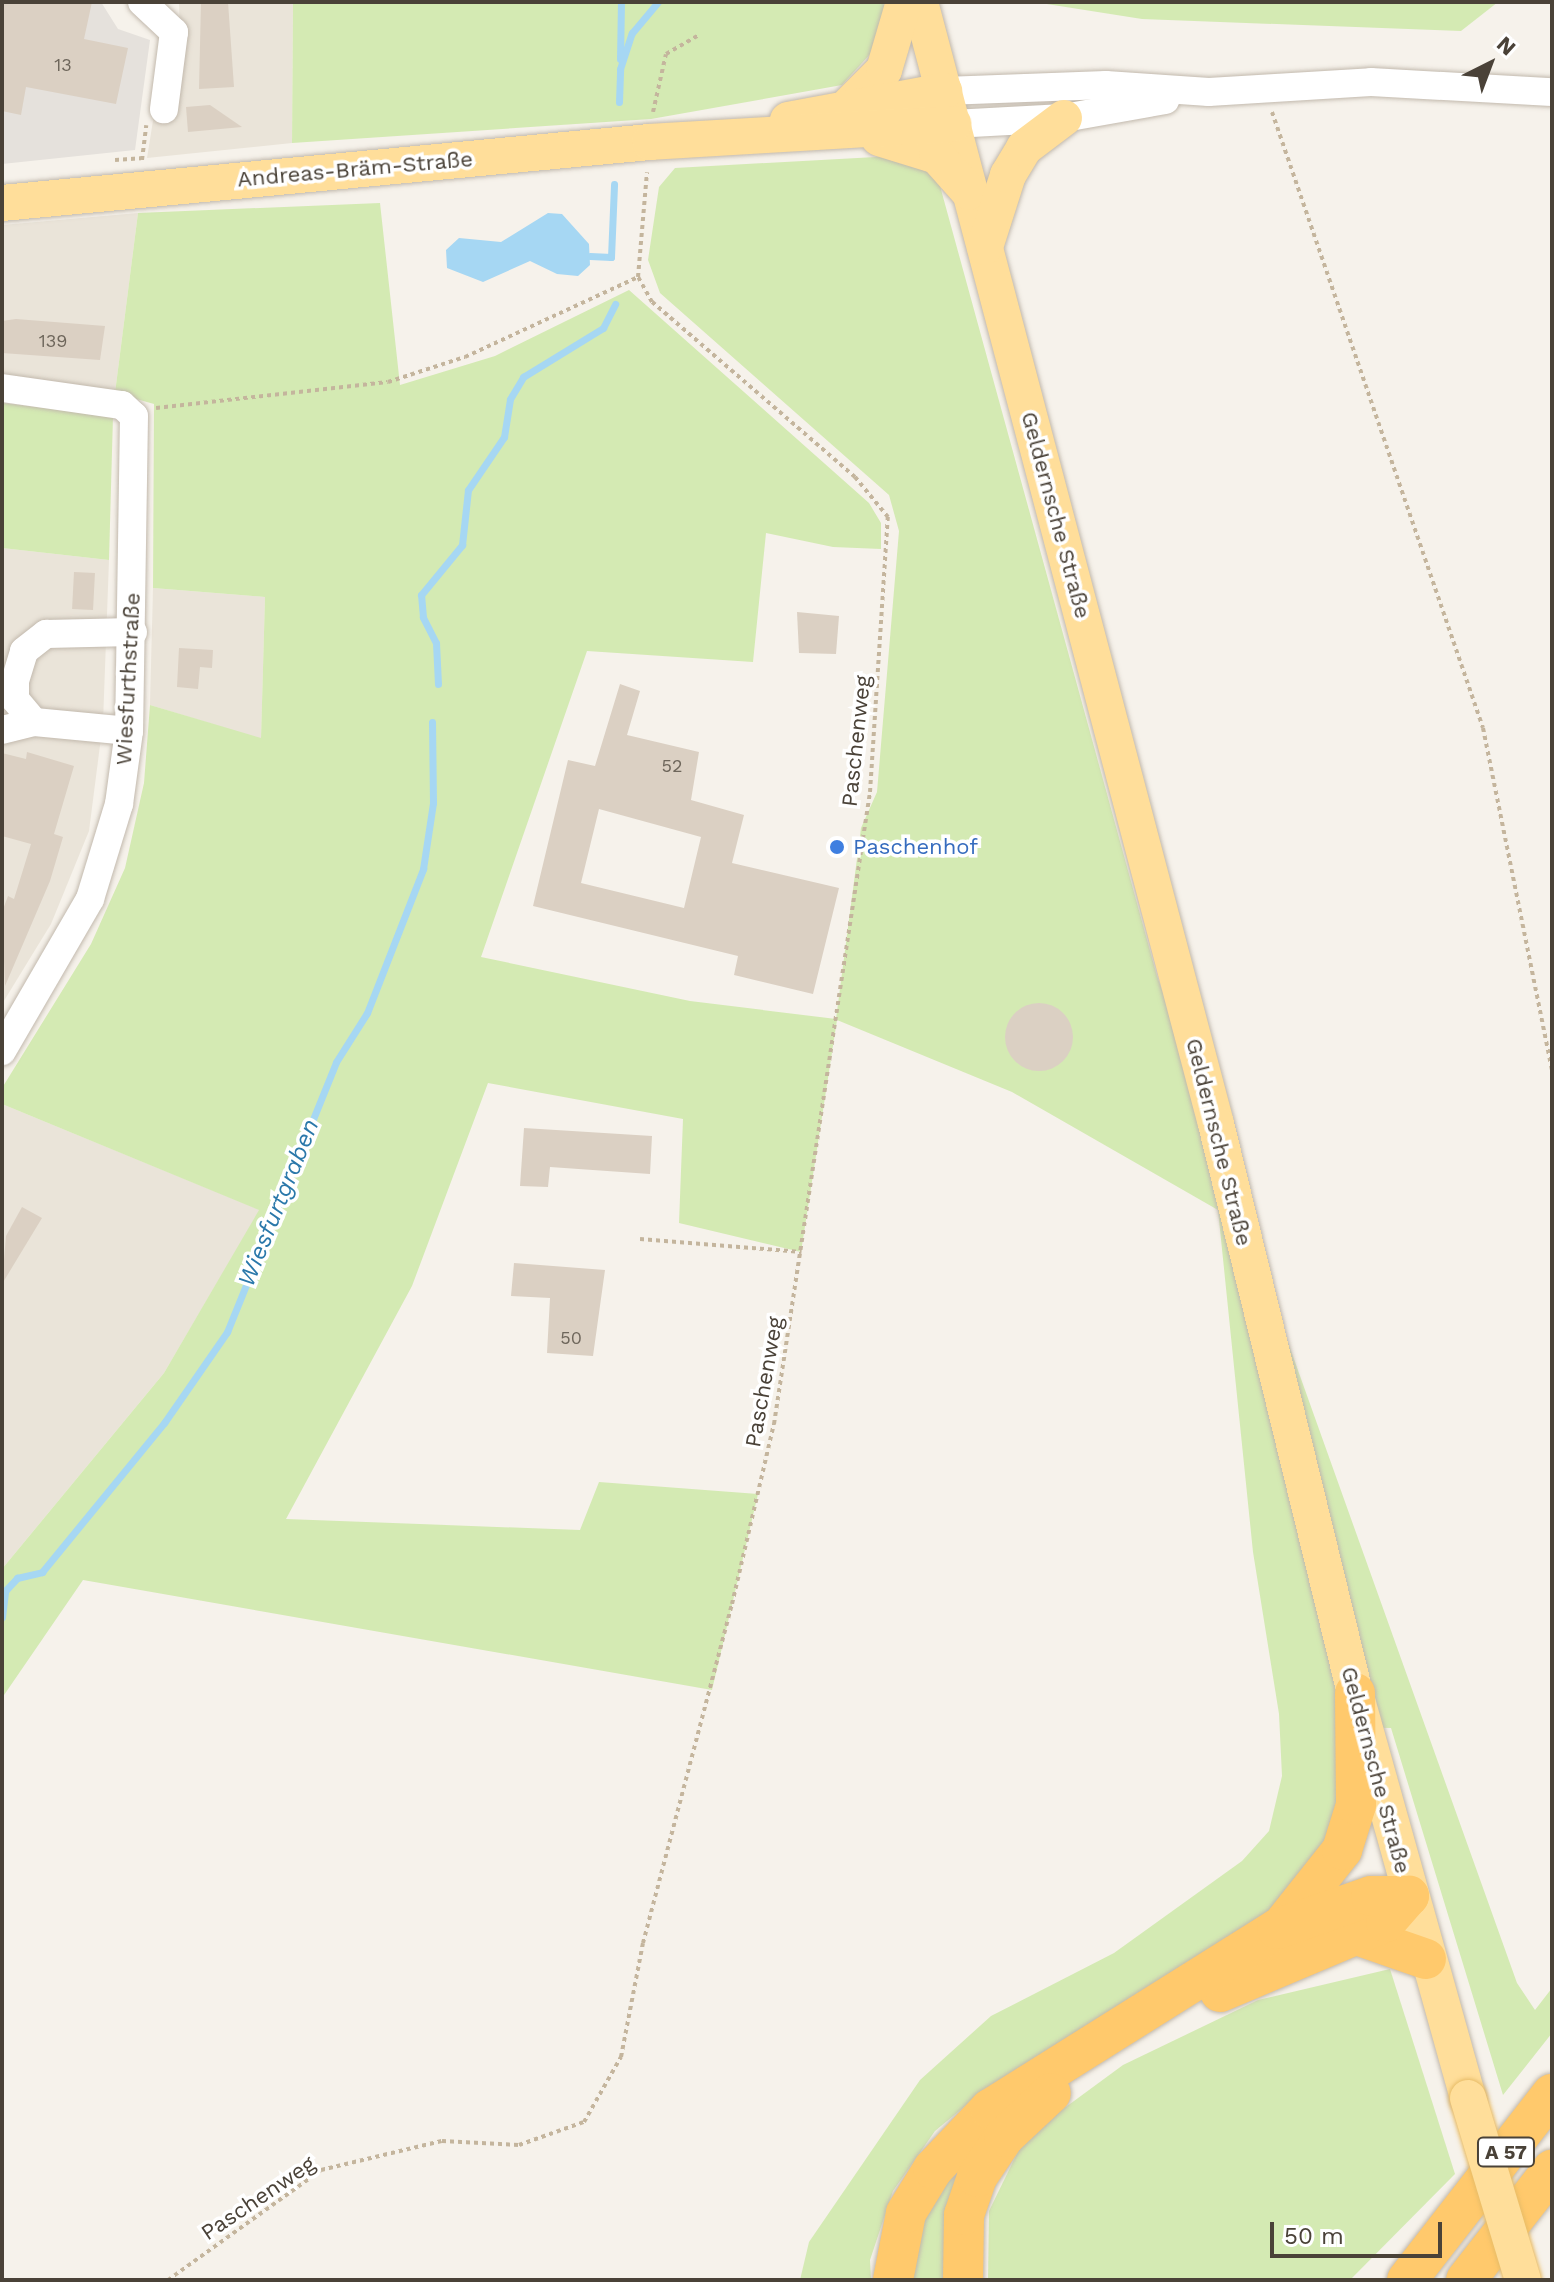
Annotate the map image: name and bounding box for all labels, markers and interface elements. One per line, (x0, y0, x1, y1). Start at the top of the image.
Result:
north arrow (1450, 24, 1530, 104)
text: N (1492, 31, 1521, 61)
house number: 13 (54, 54, 72, 76)
street label: Andreas-Bräm-Straße (236, 146, 474, 192)
house number: 139 (39, 330, 67, 352)
street label: Geldernsche Straße (1016, 409, 1096, 621)
street label: Wiesfurthstraße (110, 592, 146, 766)
street label: Paschenweg (836, 674, 876, 808)
house number: 52 (662, 755, 682, 777)
place label: Paschenhof (853, 834, 978, 860)
marker: Paschenhof (828, 838, 846, 856)
street label: Geldernsche Straße (1180, 1036, 1258, 1248)
water label: Wiesfurtgraben (232, 1115, 326, 1291)
street label: Paschenweg (740, 1315, 788, 1449)
house number: 50 (560, 1327, 582, 1349)
street label: Geldernsche Straße (1336, 1664, 1416, 1876)
road number: A 57 (1476, 2136, 1536, 2168)
street label: Paschenweg (196, 2150, 320, 2246)
scale bar (1274, 2206, 1446, 2256)
text: 50 m (1284, 2222, 1344, 2250)

